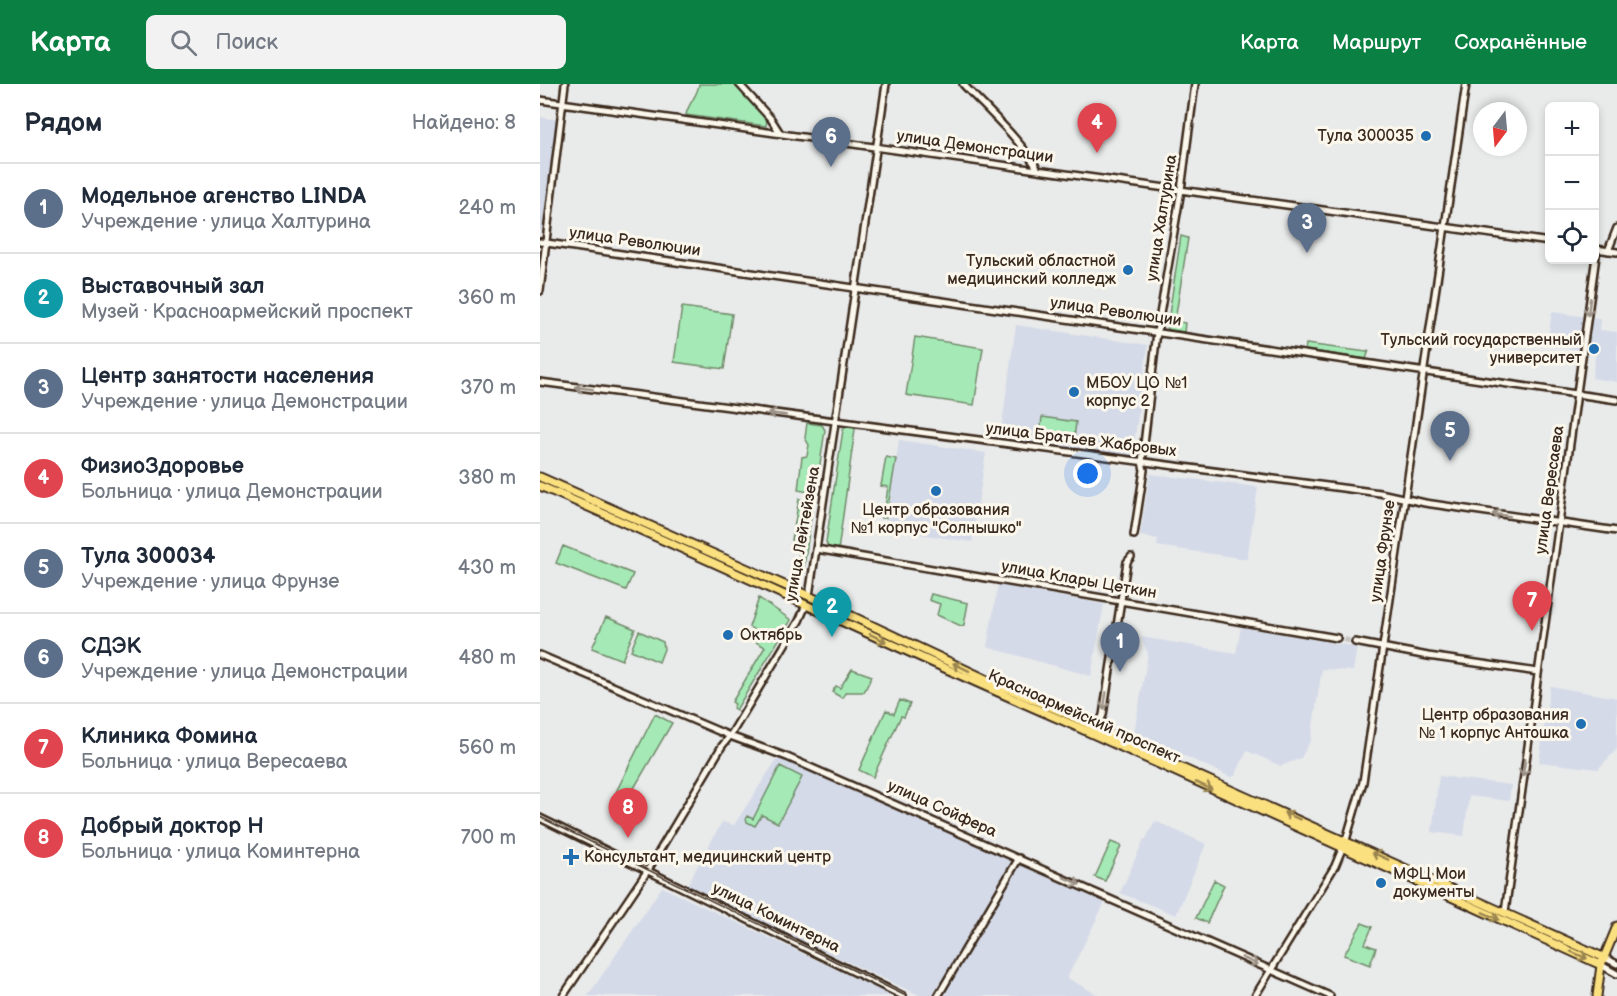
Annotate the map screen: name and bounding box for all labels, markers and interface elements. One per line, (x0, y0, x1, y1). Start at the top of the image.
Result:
search box (146, 15, 566, 69)
text: Карта (30, 26, 110, 59)
icon: search (167, 26, 200, 59)
text: Поиск (215, 29, 278, 56)
text: Карта (1240, 30, 1299, 55)
text: Маршрут (1332, 30, 1421, 55)
text: Сохранённые (1454, 30, 1587, 55)
north arrow (1473, 102, 1527, 156)
map controls (1545, 102, 1599, 264)
button: + (1545, 102, 1599, 156)
pin: 4 (1078, 104, 1116, 153)
text: Рядом (24, 108, 102, 139)
text: Найдено: 8 (412, 111, 516, 135)
pin: 6 (812, 118, 850, 167)
street label: улица Демонстрации (896, 127, 1054, 167)
place label: Тула 300035 (1317, 127, 1414, 146)
marker: Тула 300035 (1419, 129, 1433, 143)
street label: улица Халтурина (1143, 153, 1181, 283)
button: − (1545, 156, 1599, 210)
text: Модельное агенство LINDA (81, 183, 366, 210)
text: 1 (39, 196, 48, 220)
text: 240 m (459, 196, 516, 220)
pin: 3 (1288, 204, 1326, 253)
text: Учреждение · улица Халтурина (81, 210, 371, 234)
button: locate (1545, 210, 1599, 264)
street label: улица Революции (568, 223, 702, 261)
place label: Тульский областной медицинский колледж (947, 252, 1117, 289)
marker: Тульский областной медицинский колледж (1121, 263, 1135, 277)
text: Выставочный зал (81, 273, 265, 300)
text: 2 (38, 286, 49, 310)
text: 360 m (458, 286, 516, 310)
street label: улица Революции (1049, 293, 1183, 331)
one-way arrow (1583, 297, 1594, 317)
text: Музей · Красноармейский проспект (81, 300, 413, 324)
place label: Тульский государственный университет (1381, 331, 1583, 368)
marker: Тульский государственный университет (1587, 342, 1601, 356)
text: Центр занятости населения (81, 363, 374, 390)
place label: МБОУ ЦО №1 корпус 2 (1086, 374, 1188, 411)
text: 3 (38, 376, 49, 400)
text: 370 m (460, 376, 516, 400)
one-way arrow (574, 382, 594, 393)
marker: МБОУ ЦО №1 корпус 2 (1067, 385, 1081, 399)
text: Учреждение · улица Демонстрации (81, 390, 408, 414)
one-way arrow (767, 408, 787, 419)
pin: 5 (1430, 412, 1470, 461)
street label: улица Братьев Жабровых (985, 419, 1177, 461)
street label: улица Вересаева (1532, 424, 1569, 556)
text: ФизиоЗдоровье (81, 453, 244, 480)
your location (1073, 459, 1102, 488)
street label: улица Лейтейзена (782, 464, 824, 603)
text: 4 (38, 466, 49, 490)
text: 380 m (458, 466, 516, 490)
text: Больница · улица Демонстрации (81, 480, 383, 504)
marker: Центр образования №1 корпус "Солнышко" (929, 484, 943, 498)
street label: улица Фрунзе (1366, 499, 1400, 603)
place label: Центр образования №1 корпус "Солнышко" (850, 501, 1022, 538)
one-way arrow (1492, 509, 1512, 520)
text: Тула 300034 (81, 543, 215, 570)
text: 5 (38, 556, 49, 580)
text: 430 m (458, 556, 516, 580)
street label: улица Клары Цеткин (1000, 557, 1158, 603)
text: Учреждение · улица Фрунзе (81, 570, 340, 594)
pin: 7 (1512, 582, 1552, 631)
pin: 2 (812, 588, 852, 637)
pin: 1 (1100, 622, 1140, 672)
place label: Октябрь (740, 626, 802, 645)
marker: Октябрь (721, 628, 735, 642)
one-way arrow (868, 632, 886, 644)
text: СДЭК (81, 633, 141, 660)
text: 6 (37, 646, 50, 670)
text: 480 m (458, 646, 516, 670)
text: Учреждение · улица Демонстрации (81, 660, 408, 684)
one-way arrow (953, 661, 971, 673)
street label: Красноармейский проспект (985, 666, 1184, 768)
one-way arrow (1099, 690, 1110, 710)
place label: Центр образования № 1 корпус Антошка (1418, 706, 1570, 743)
marker: Центр образования № 1 корпус Антошка (1574, 717, 1588, 731)
text: Клиника Фомина (81, 723, 257, 750)
text: 7 (38, 736, 49, 760)
text: 560 m (459, 736, 516, 760)
text: Больница · улица Вересаева (81, 750, 348, 774)
one-way arrow (1519, 758, 1530, 777)
street label: улица Сойфера (884, 776, 1000, 842)
one-way arrow (1194, 781, 1213, 792)
pin: 8 (608, 788, 647, 838)
one-way arrow (1284, 810, 1302, 822)
text: Добрый доктор Н (81, 813, 264, 840)
text: 8 (37, 826, 50, 850)
text: 700 m (461, 826, 516, 850)
text: Больница · улица Коминтерна (81, 840, 360, 864)
marker: Консультант, медицинский центр (562, 848, 580, 866)
place label: Консультант, медицинский центр (584, 848, 831, 867)
one-way arrow (1371, 849, 1389, 860)
place label: МФЦ Мои документы (1393, 865, 1474, 902)
one-way arrow (1063, 876, 1081, 888)
marker: МФЦ Мои документы (1374, 876, 1388, 890)
street label: улица Коминтерна (709, 879, 843, 957)
one-way arrow (1482, 911, 1500, 922)
one-way arrow (1570, 950, 1588, 962)
one-way arrow (1241, 956, 1259, 967)

